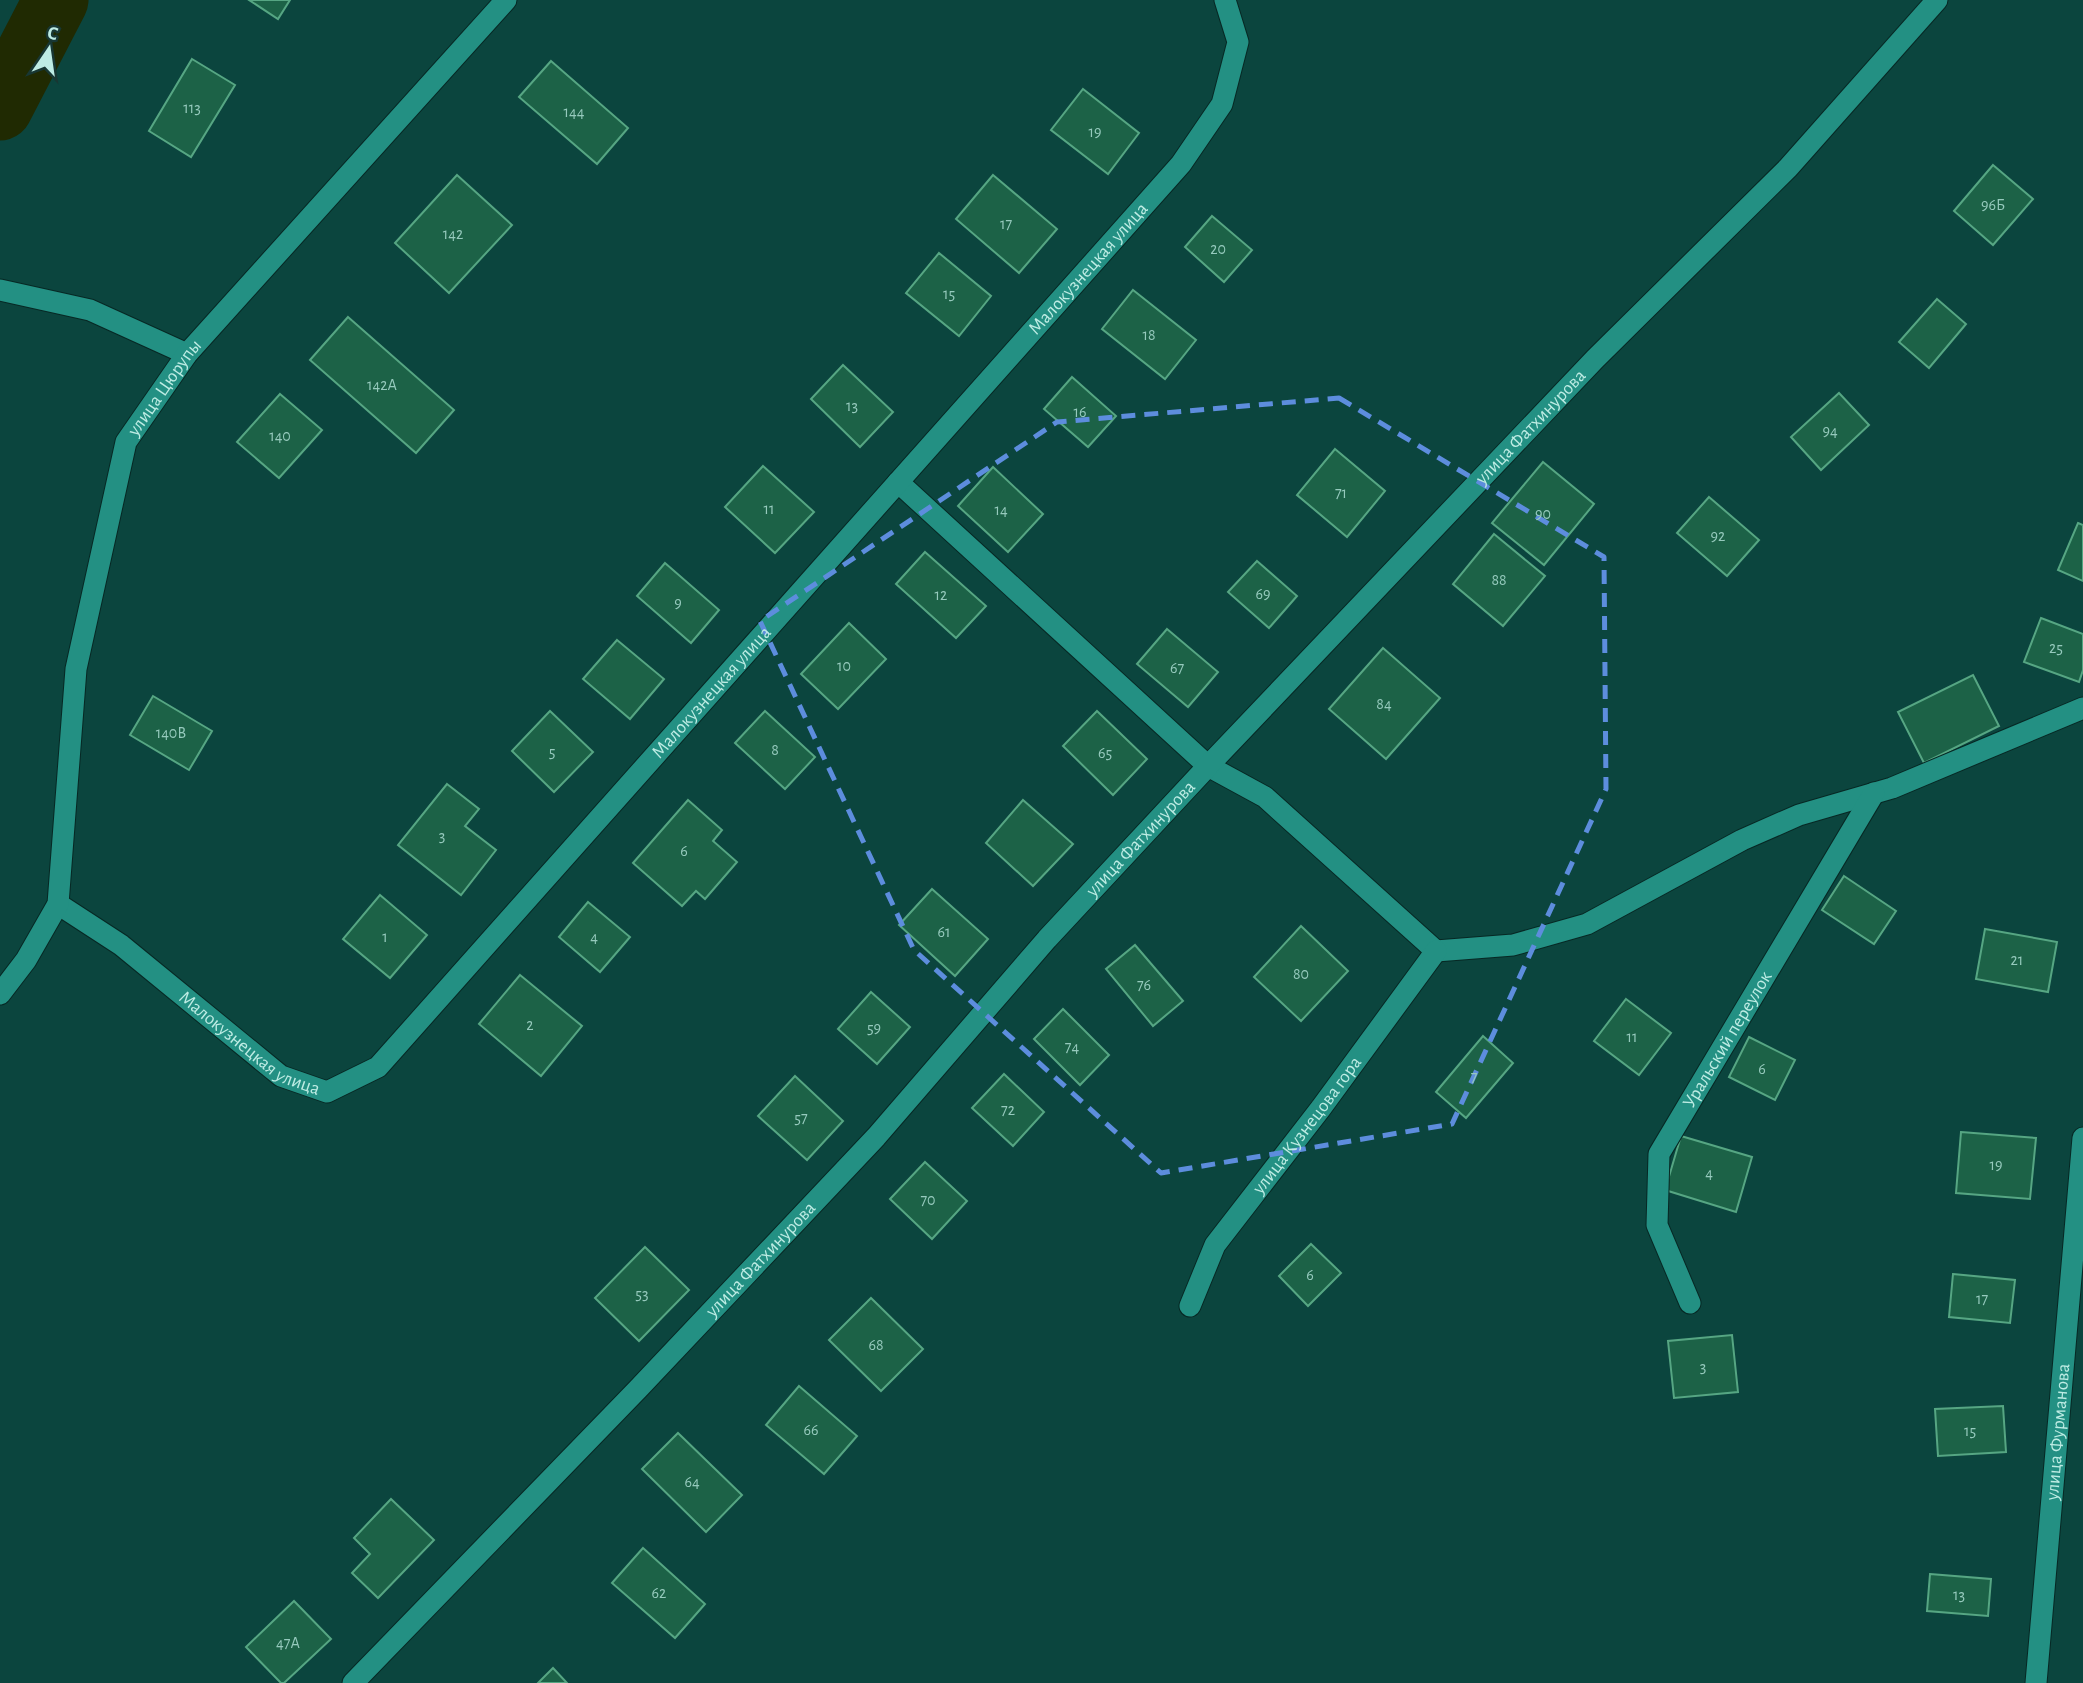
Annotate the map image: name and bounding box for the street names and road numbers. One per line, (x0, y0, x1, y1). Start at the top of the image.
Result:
street label: Малокузнецкая улица (1025, 199, 1152, 338)
street label: улица Цюрупы (123, 336, 205, 440)
street label: улица Фатхинурова (1471, 366, 1589, 489)
street label: Малокузнецкая улица (648, 622, 775, 762)
street label: улица Фатхинурова (1082, 777, 1199, 901)
street label: Уральский переулок (1679, 968, 1775, 1111)
street label: Малокузнецкая улица (175, 987, 323, 1098)
street label: улица Кузнецова гора (1248, 1053, 1365, 1198)
street label: улица Фатхинурова (701, 1198, 819, 1321)
street label: улица Фурманова (2042, 1363, 2073, 1502)

